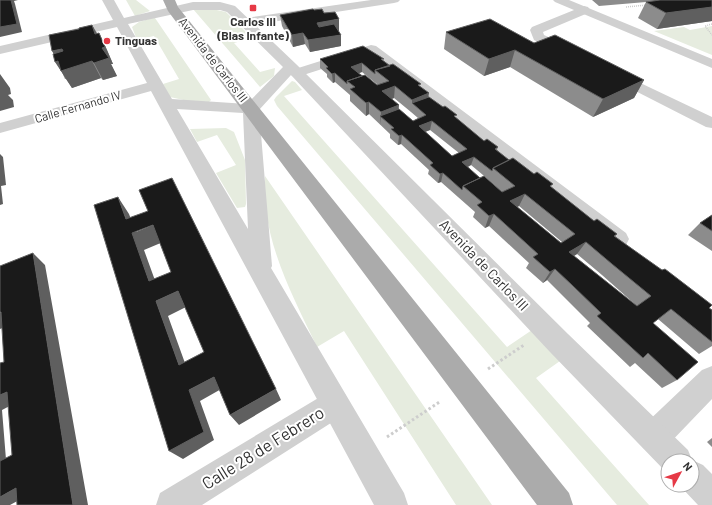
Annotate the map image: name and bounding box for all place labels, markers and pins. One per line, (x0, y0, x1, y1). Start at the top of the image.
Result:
marker: Carlos III (Blas Infante) (248, 3, 258, 13)
place label: Carlos III (Blas Infante) (216, 14, 290, 42)
place label: Tinguas (115, 33, 157, 47)
marker: Tinguas (102, 36, 112, 46)

